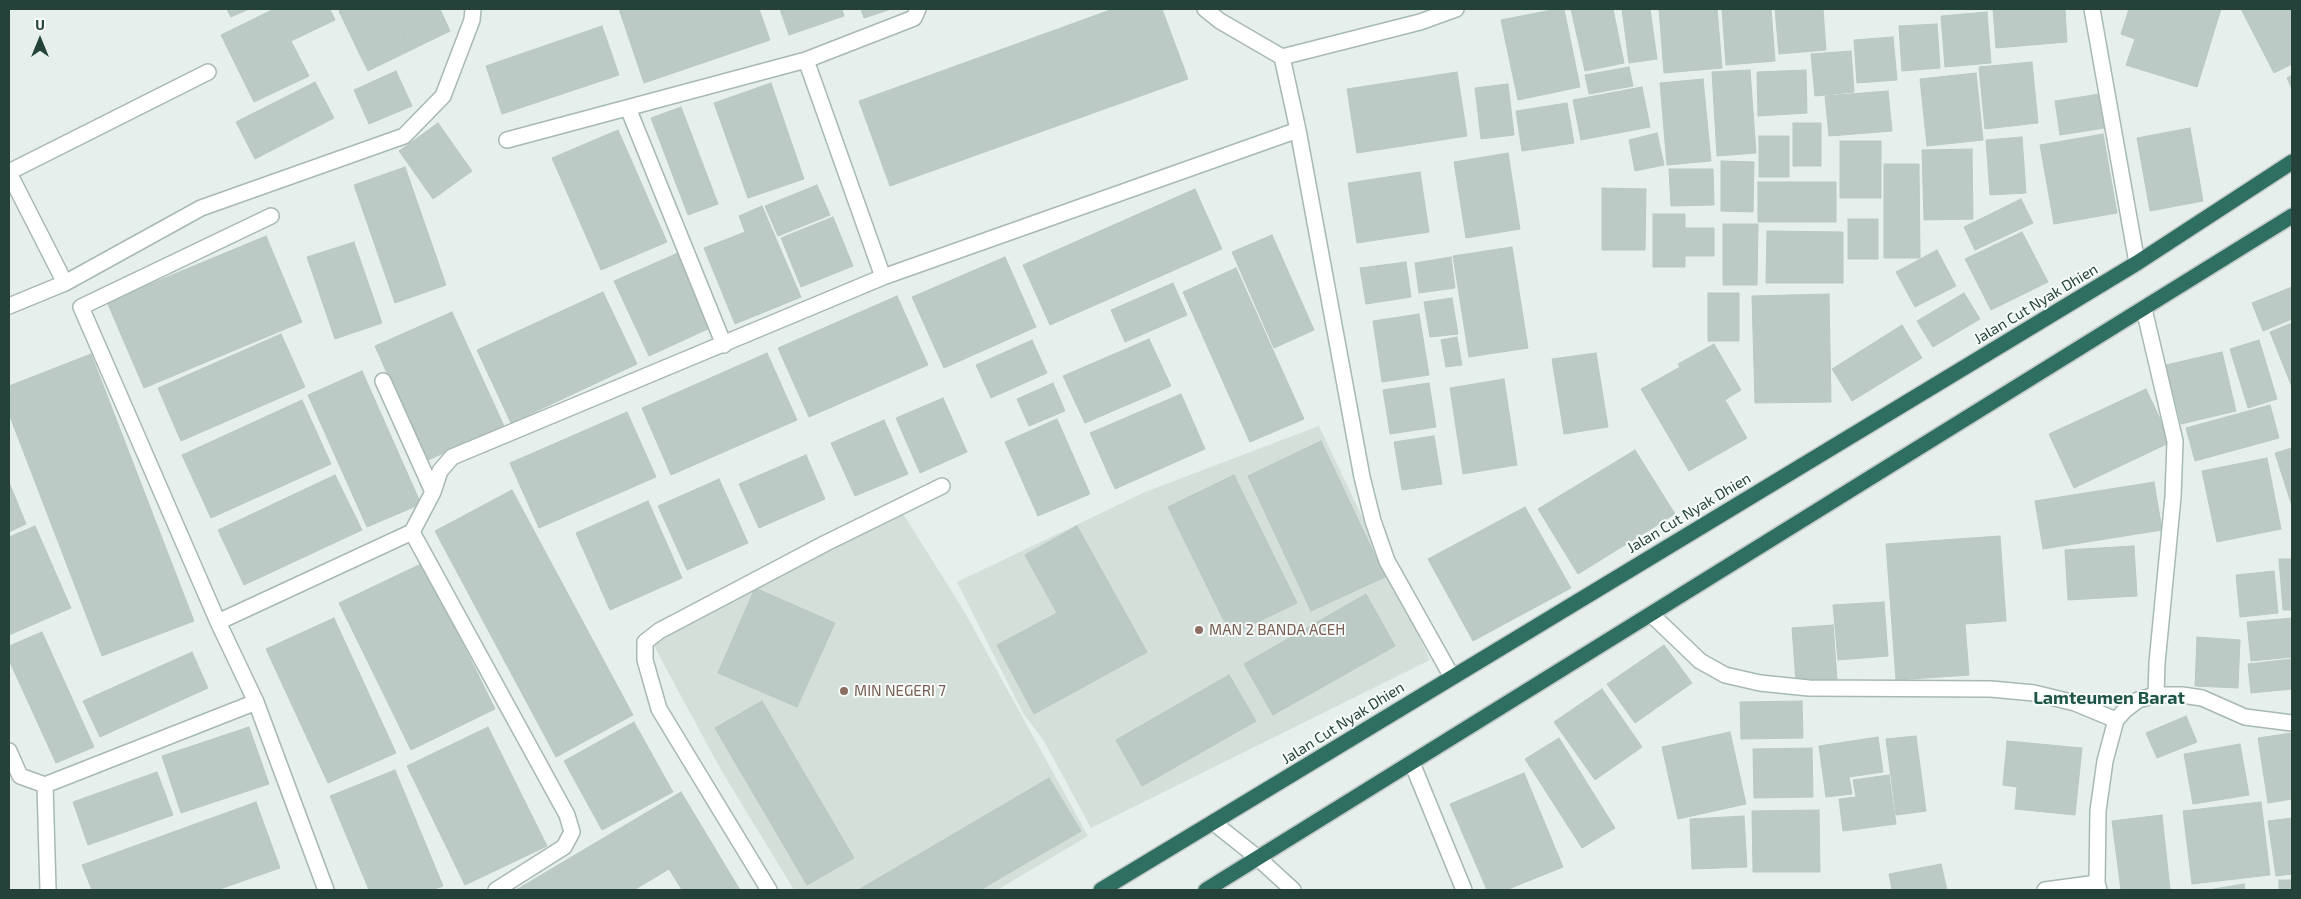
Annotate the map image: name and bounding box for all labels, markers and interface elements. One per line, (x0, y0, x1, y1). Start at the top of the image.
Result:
north arrow (15, 15, 65, 65)
text: U (35, 16, 45, 33)
street label: Jalan Cut Nyak Dhien (1971, 260, 2101, 348)
street label: Jalan Cut Nyak Dhien (1624, 469, 1754, 557)
place label: MAN 2 BANDA ACEH (1209, 621, 1345, 639)
marker: MAN 2 BANDA ACEH (1193, 624, 1205, 636)
street label: Jalan Cut Nyak Dhien (1278, 678, 1408, 768)
place label: MIN NEGERI 7 (854, 682, 946, 700)
marker: MIN NEGERI 7 (838, 685, 850, 697)
district label: Lamteumen Barat (2033, 687, 2185, 709)

